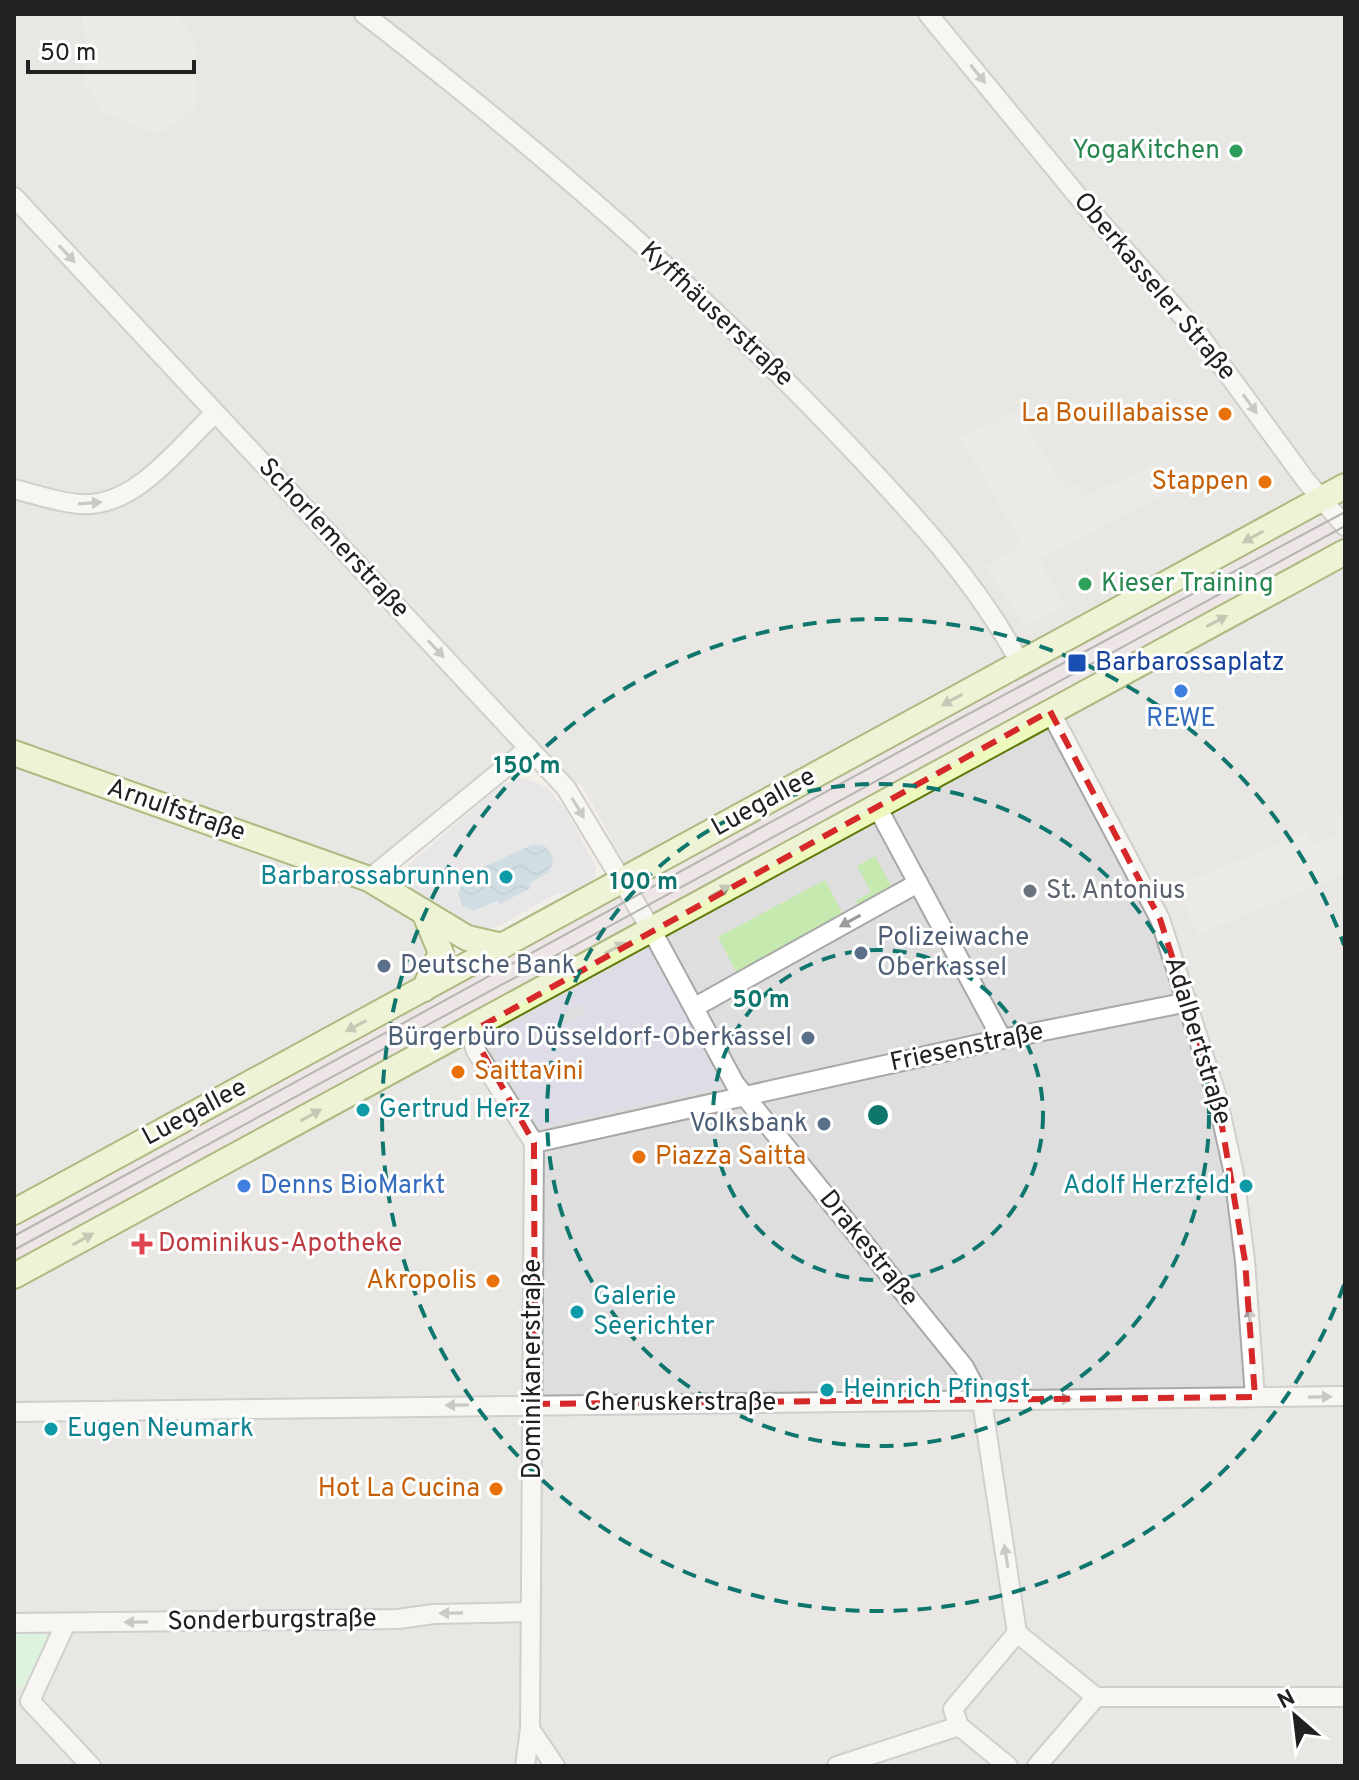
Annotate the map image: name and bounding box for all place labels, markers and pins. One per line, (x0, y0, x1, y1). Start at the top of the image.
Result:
place label: YogaKitchen (1072, 135, 1220, 168)
marker: YogaKitchen (1227, 142, 1245, 160)
place label: La Bouillabaisse (1021, 398, 1209, 431)
marker: La Bouillabaisse (1216, 405, 1234, 423)
place label: Stappen (1152, 466, 1249, 499)
marker: Stappen (1256, 473, 1274, 491)
place label: Kieser Training (1101, 568, 1274, 601)
marker: Kieser Training (1076, 575, 1094, 593)
place label: Barbarossaplatz (1095, 647, 1285, 680)
marker: Barbarossaplatz (1066, 652, 1088, 674)
marker: REWE (1172, 682, 1190, 700)
place label: REWE (1146, 703, 1216, 736)
place label: Barbarossabrunnen (260, 861, 490, 894)
marker: Barbarossabrunnen (497, 868, 515, 886)
place label: St. Antonius (1046, 875, 1185, 908)
marker: St. Antonius (1021, 882, 1039, 900)
place label: Polizeiwache Oberkassel (877, 922, 1029, 985)
marker: Polizeiwache Oberkassel (852, 944, 870, 962)
place label: Deutsche Bank (400, 950, 576, 983)
marker: Deutsche Bank (375, 957, 393, 975)
place label: Bürgerbüro Düsseldorf-Oberkassel (387, 1022, 792, 1055)
marker: Bürgerbüro Düsseldorf-Oberkassel (799, 1029, 817, 1047)
place label: Saittavini (474, 1056, 584, 1089)
marker: Saittavini (449, 1063, 467, 1081)
place label: Gertrud Herz (379, 1094, 531, 1127)
marker: Gertrud Herz (354, 1101, 372, 1119)
centre of rings (864, 1101, 892, 1129)
place label: Volksbank (689, 1108, 808, 1141)
marker: Volksbank (815, 1115, 833, 1133)
place label: Piazza Saitta (655, 1141, 806, 1174)
marker: Piazza Saitta (630, 1148, 648, 1166)
place label: Denns BioMarkt (260, 1170, 445, 1203)
place label: Adolf Herzfeld (1063, 1170, 1230, 1203)
marker: Denns BioMarkt (235, 1177, 253, 1195)
marker: Adolf Herzfeld (1237, 1177, 1255, 1195)
place label: Dominikus-Apotheke (158, 1228, 402, 1261)
marker: Dominikus-Apotheke (133, 1235, 151, 1253)
place label: Akropolis (366, 1265, 477, 1298)
marker: Akropolis (484, 1272, 502, 1290)
place label: Galerie Seerichter (593, 1281, 715, 1344)
marker: Galerie Seerichter (568, 1303, 586, 1321)
place label: Heinrich Pfingst (843, 1374, 1030, 1407)
marker: Heinrich Pfingst (818, 1381, 836, 1399)
place label: Eugen Neumark (67, 1413, 254, 1446)
marker: Eugen Neumark (42, 1420, 60, 1438)
place label: Hot La Cucina (318, 1473, 480, 1506)
marker: Hot La Cucina (487, 1480, 505, 1498)

